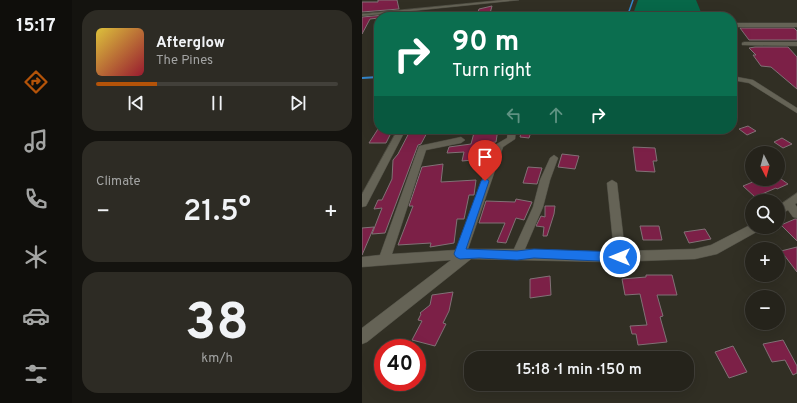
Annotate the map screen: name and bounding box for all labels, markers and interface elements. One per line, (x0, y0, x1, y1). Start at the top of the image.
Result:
text: 15:17 (16, 15, 56, 38)
text: 90 m (452, 25, 519, 61)
icon: right (386, 28, 438, 80)
text: Afterglow (156, 34, 225, 53)
text: The Pines (156, 53, 213, 69)
text: Turn right (452, 60, 532, 83)
icon: directions (22, 68, 50, 96)
icon: previous (125, 92, 147, 114)
icon: pause (206, 92, 228, 114)
icon: next (287, 92, 309, 114)
icon: left (503, 104, 525, 126)
icon: ahead (545, 104, 567, 126)
icon: right (587, 104, 609, 126)
icon: music (22, 127, 50, 155)
pin (468, 140, 502, 181)
icon: arrive (474, 146, 496, 168)
north arrow (745, 146, 785, 186)
map controls (745, 146, 785, 330)
text: Climate (96, 174, 141, 190)
icon: phone (22, 185, 50, 213)
text: 21.5° (183, 194, 251, 231)
button: search (745, 194, 785, 234)
text: − (96, 199, 110, 226)
text: + (324, 199, 338, 226)
position arrow (599, 236, 641, 278)
button: + (745, 242, 785, 282)
icon: climate (22, 243, 50, 271)
button: − (745, 290, 785, 330)
text: 38 (185, 292, 249, 358)
icon: car (22, 302, 50, 330)
speed limit sign: 40 (374, 339, 426, 391)
text: km/h (201, 351, 233, 367)
icon: filters (22, 360, 50, 388)
text: 15:18 · 1 min · 150 m (516, 361, 642, 380)

